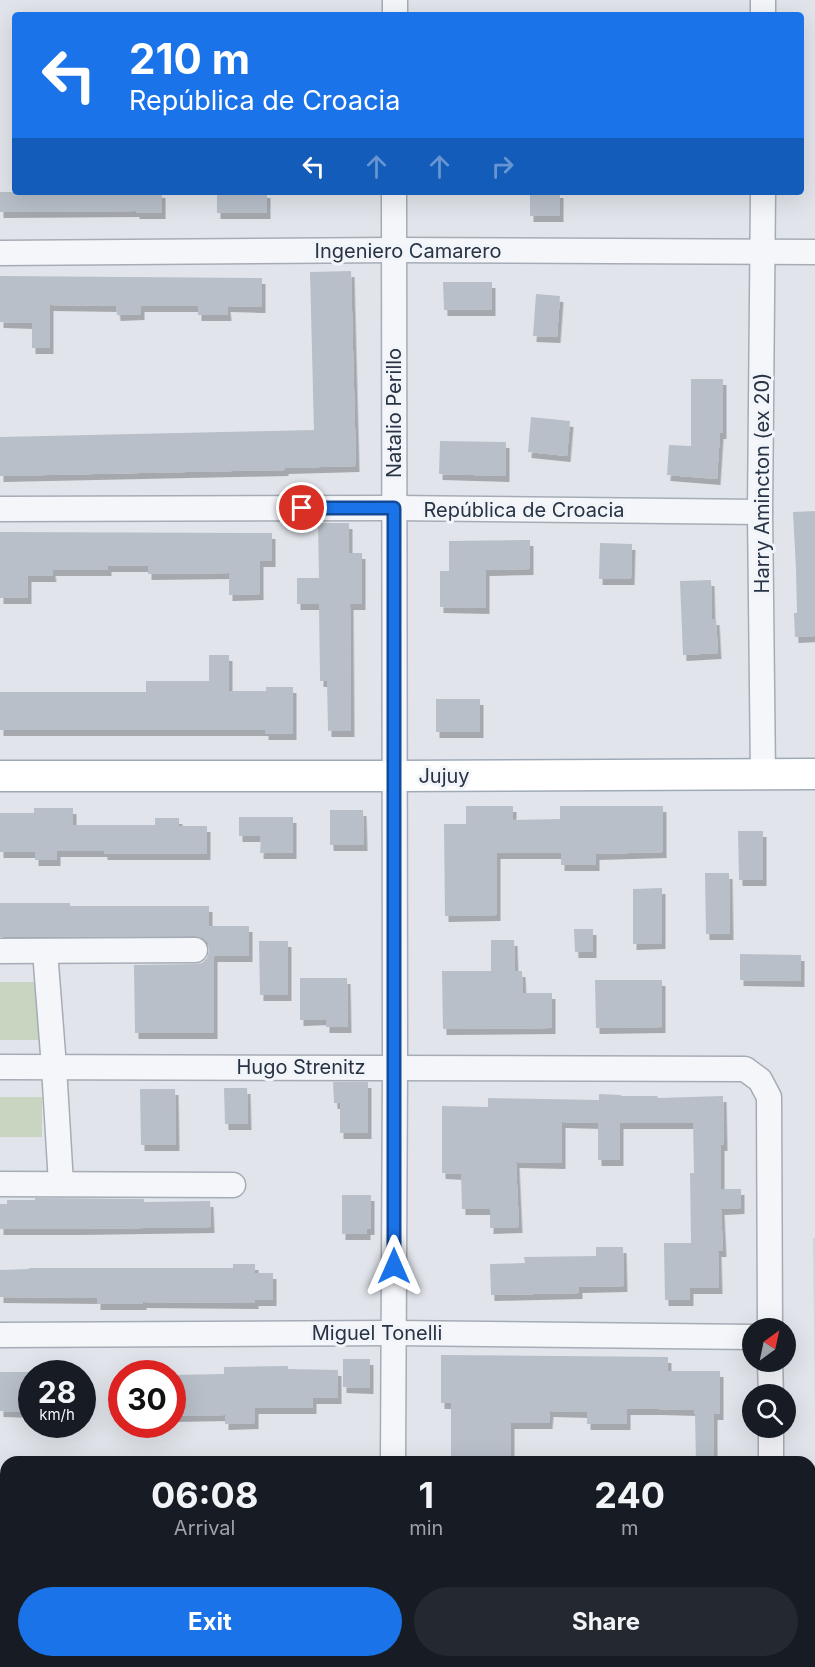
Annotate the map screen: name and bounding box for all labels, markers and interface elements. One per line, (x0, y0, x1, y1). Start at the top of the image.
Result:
text: 210 m (129, 33, 250, 84)
icon: left (30, 36, 108, 114)
text: República de Croacia (129, 84, 400, 117)
icon: left (297, 150, 330, 183)
icon: ahead (360, 150, 393, 183)
icon: ahead (423, 150, 456, 183)
icon: right (486, 150, 519, 183)
street label: Ingeniero Camarero (315, 239, 501, 263)
street label: Natalio Perillo (382, 348, 406, 478)
street label: Harry Amincton (ex 20) (750, 373, 774, 593)
pin (276, 482, 327, 533)
icon: arrive (285, 491, 318, 524)
street label: República de Croacia (424, 498, 624, 522)
street label: Jujuy (418, 764, 470, 788)
street label: Hugo Strenitz (236, 1055, 366, 1079)
position arrow (362, 1234, 426, 1298)
north arrow (742, 1318, 796, 1372)
map controls (742, 1318, 796, 1438)
street label: Miguel Tonelli (312, 1321, 442, 1345)
speed limit sign: 30 (108, 1360, 186, 1438)
text: 28 (38, 1374, 76, 1410)
button: search (742, 1384, 796, 1438)
text: km/h (39, 1405, 75, 1424)
text: 06:08 (151, 1473, 258, 1517)
text: 1 (419, 1473, 434, 1517)
text: 240 (594, 1473, 665, 1517)
text: Arrival (174, 1516, 235, 1540)
text: min (409, 1516, 443, 1540)
text: m (621, 1516, 638, 1540)
button: Exit (18, 1587, 402, 1656)
button: Share (414, 1587, 798, 1656)

